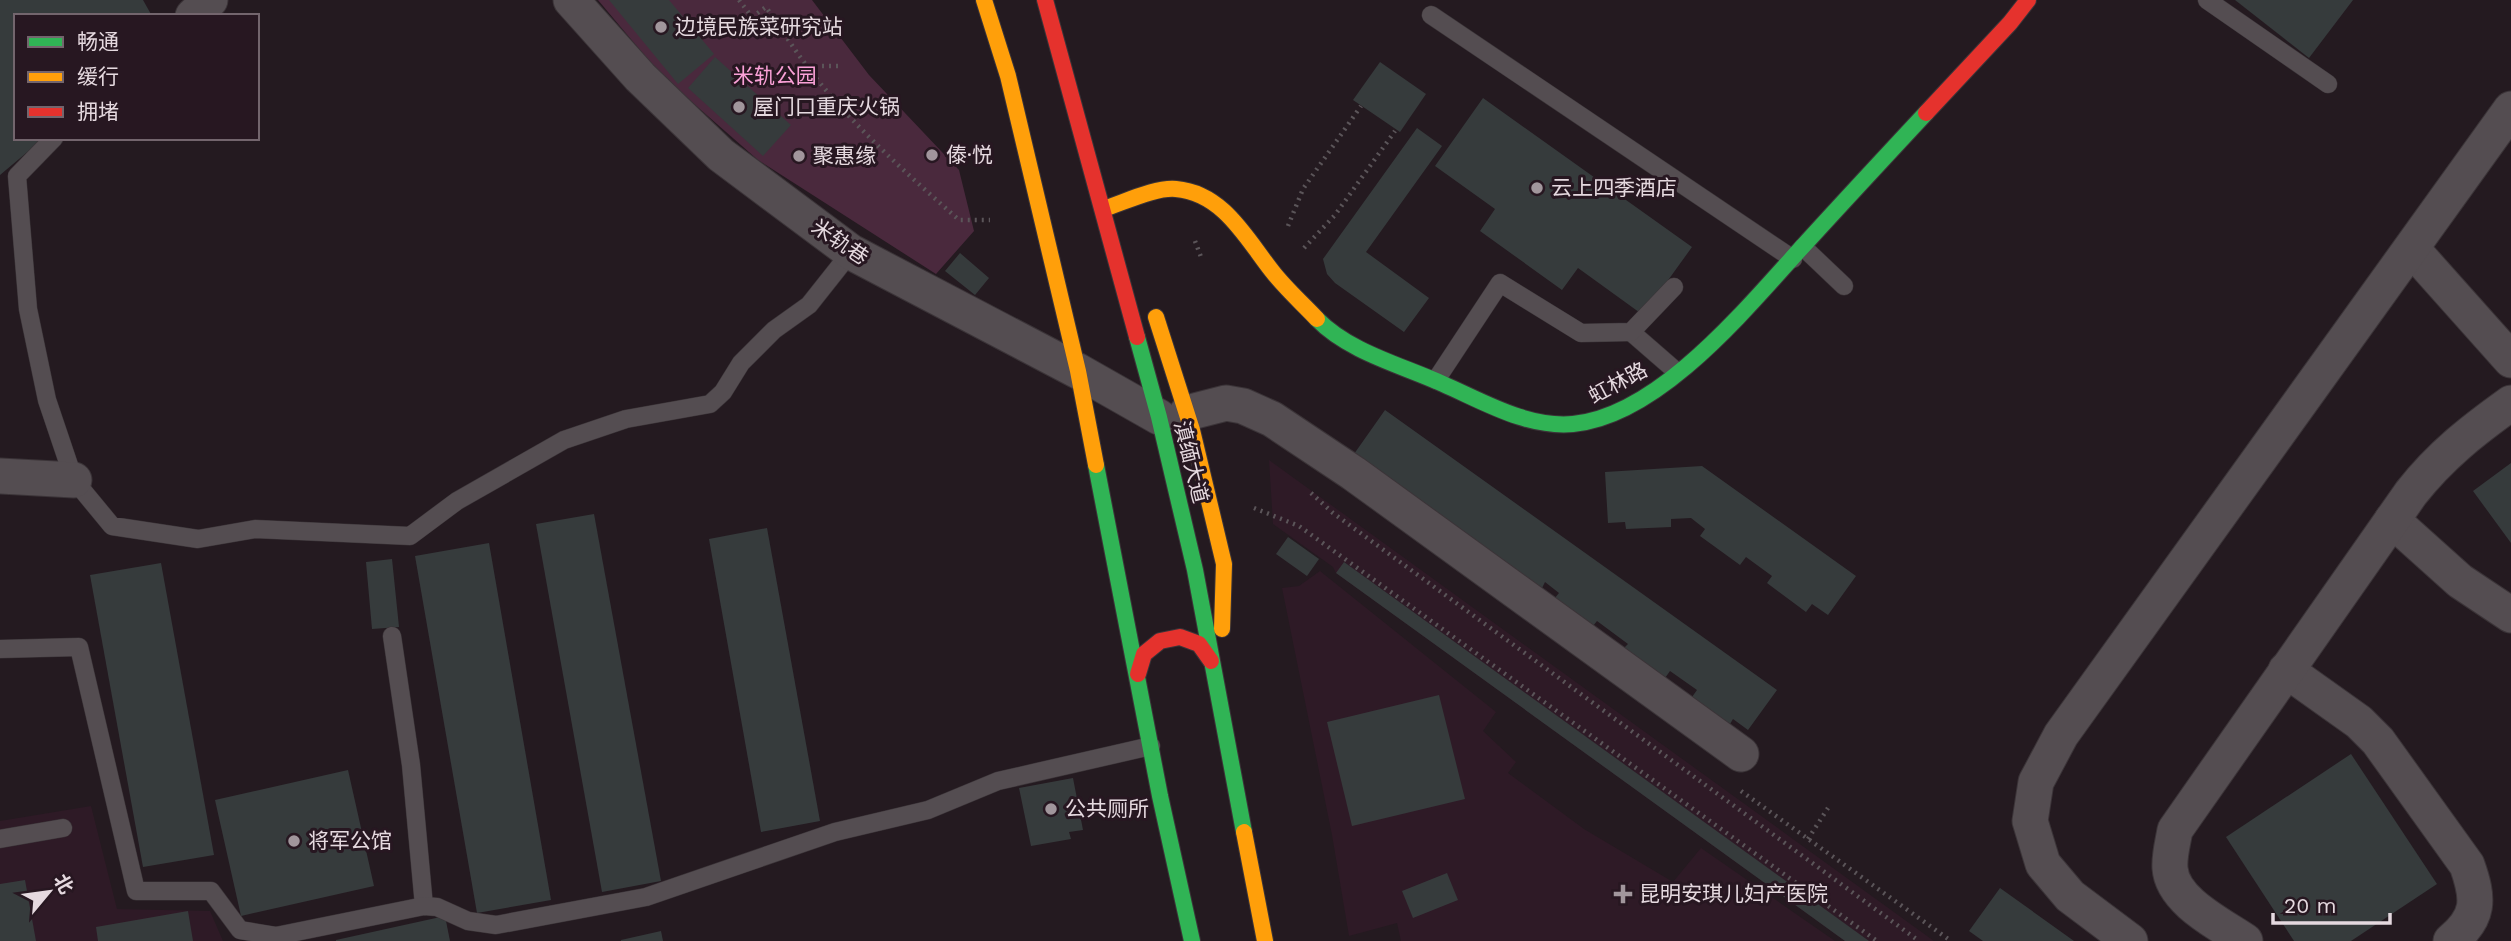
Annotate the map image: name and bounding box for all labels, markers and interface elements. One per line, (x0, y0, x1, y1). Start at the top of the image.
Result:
legend (14, 14, 259, 140)
place label: 边境民族菜研究站 (675, 14, 843, 39)
marker: 边境民族菜研究站 (653, 19, 669, 35)
text: 畅通 (77, 29, 119, 54)
park label: 米轨公园 (733, 63, 817, 88)
text: 缓行 (77, 64, 119, 89)
place label: 屋门口重庆火锅 (753, 94, 900, 119)
text: 拥堵 (77, 99, 119, 124)
marker: 屋门口重庆火锅 (731, 99, 747, 115)
place label: 傣·悦 (946, 142, 993, 167)
place label: 聚惠缘 (813, 143, 876, 168)
marker: 傣·悦 (924, 147, 940, 163)
marker: 聚惠缘 (791, 148, 807, 164)
place label: 云上四季酒店 (1551, 175, 1677, 200)
marker: 云上四季酒店 (1529, 180, 1545, 196)
street label: 米轨巷 (807, 214, 873, 270)
street label: 虹林路 (1584, 357, 1651, 408)
street label: 滇缅大道 (1169, 418, 1214, 506)
place label: 公共厕所 (1065, 796, 1149, 821)
marker: 公共厕所 (1043, 801, 1059, 817)
place label: 将军公馆 (308, 828, 392, 853)
marker: 将军公馆 (286, 833, 302, 849)
north arrow (14, 857, 84, 927)
text: 北 (49, 870, 78, 898)
place label: 昆明安琪儿妇产医院 (1639, 881, 1828, 906)
scale bar (2273, 881, 2390, 925)
marker: 昆明安琪儿妇产医院 (1613, 884, 1633, 904)
text: 20 m (2284, 893, 2336, 918)

